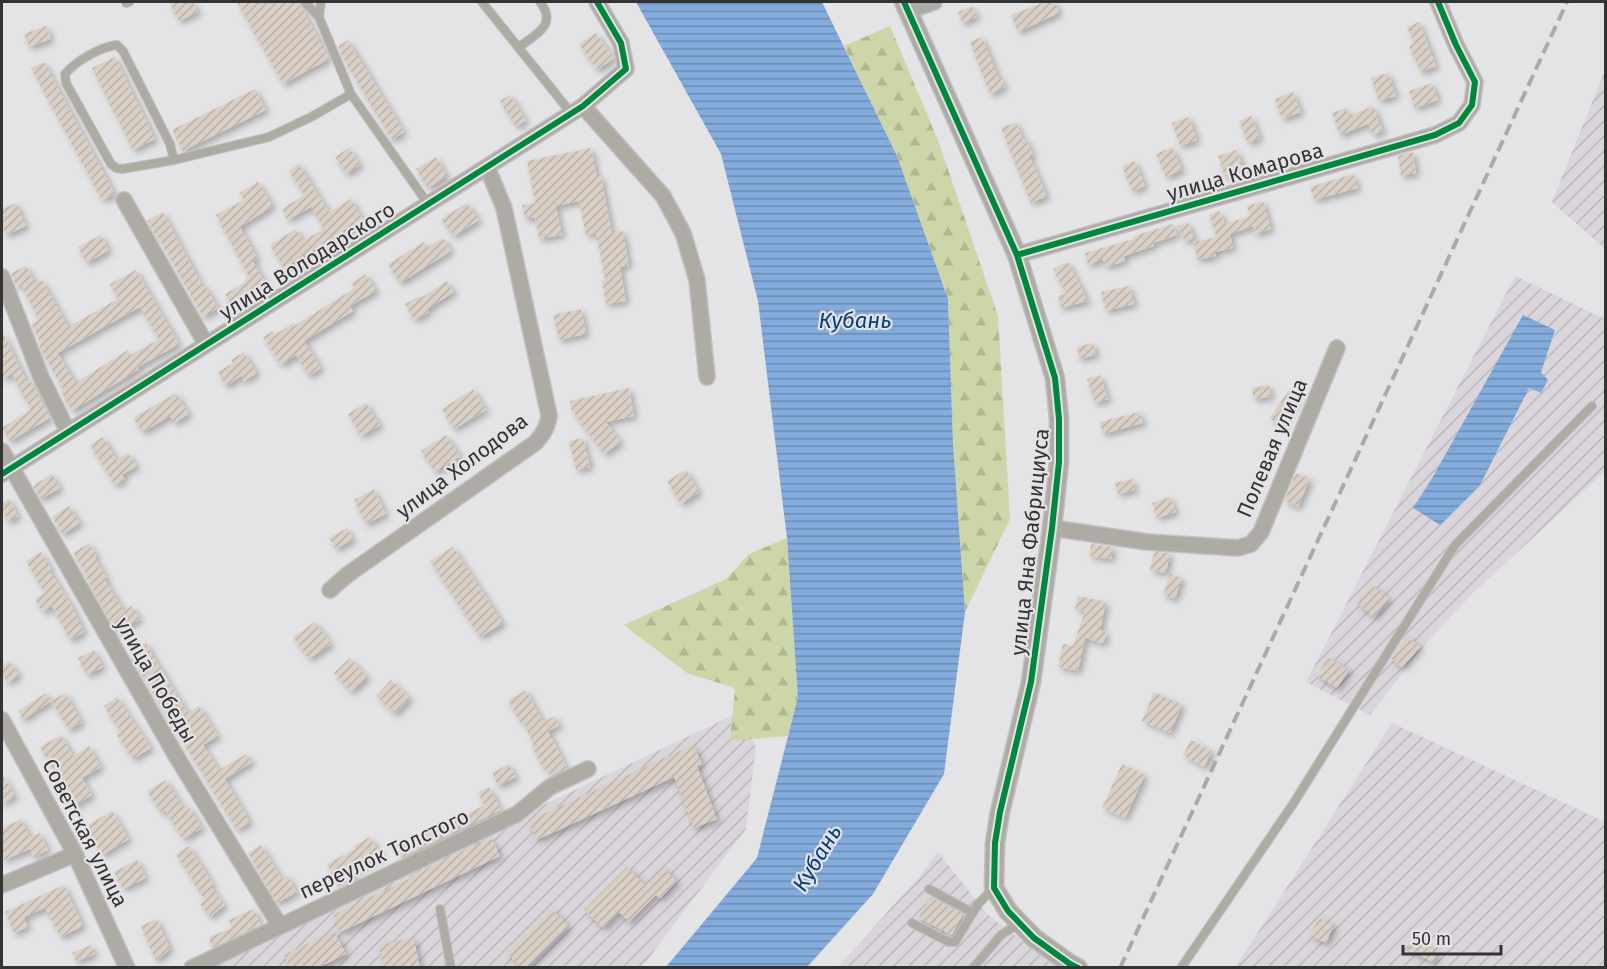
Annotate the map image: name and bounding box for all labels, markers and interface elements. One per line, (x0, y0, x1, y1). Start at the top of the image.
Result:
street label: улица Комарова (1164, 137, 1326, 207)
street label: улица Володарского (214, 196, 400, 326)
water label: Кубань (818, 307, 892, 334)
street label: Полевая улица (1231, 375, 1313, 521)
street label: улица Холодова (391, 408, 533, 524)
street label: улица Яна Фабрициуса (1005, 427, 1055, 657)
street label: улица Победы (109, 612, 203, 748)
street label: Советская улица (36, 755, 134, 911)
street label: переулок Толстого (295, 803, 473, 905)
water label: Кубань (787, 820, 847, 896)
scale bar (1403, 918, 1500, 956)
text: 50 m (1412, 928, 1451, 950)

